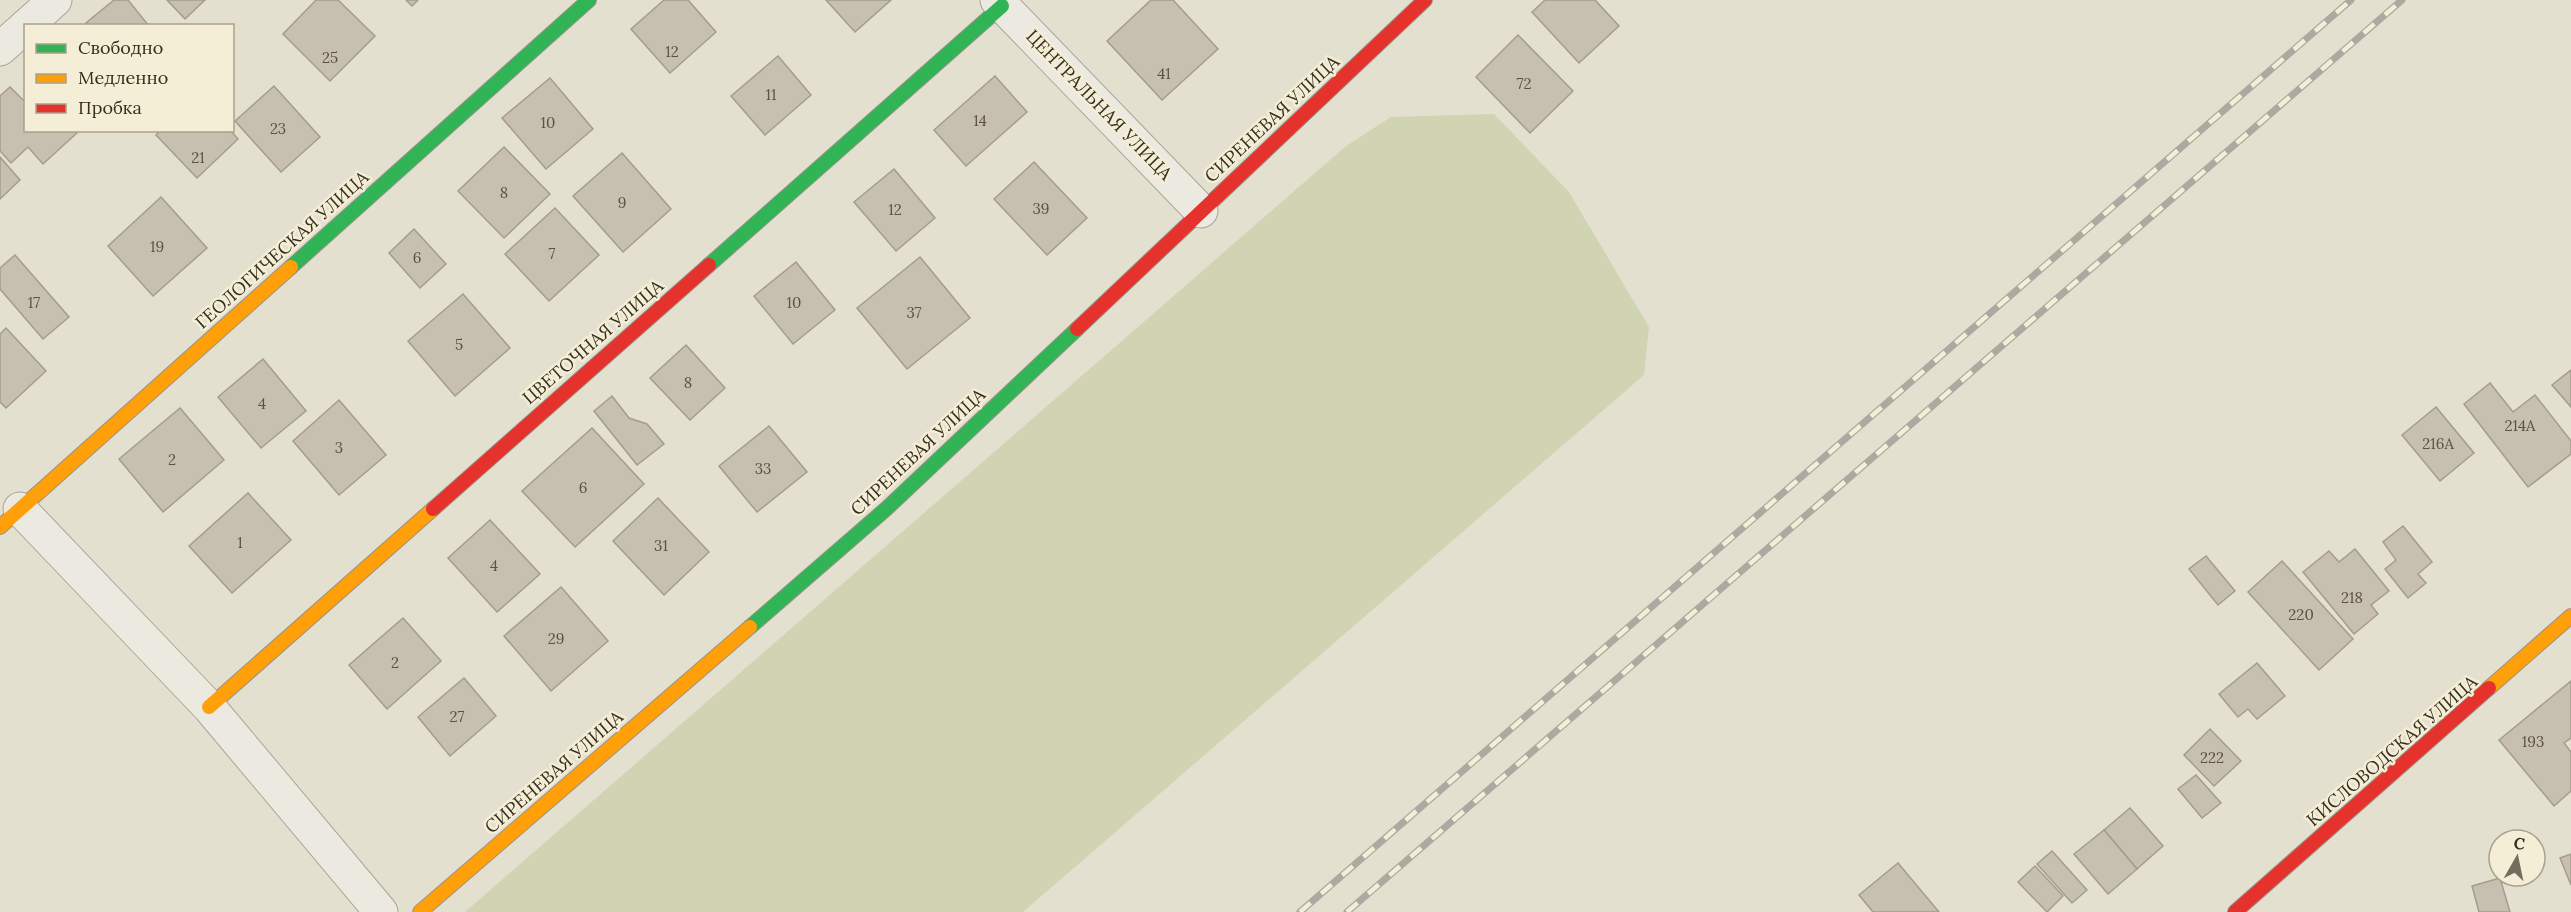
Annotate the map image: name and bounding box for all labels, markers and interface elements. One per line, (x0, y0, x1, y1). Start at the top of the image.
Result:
legend (24, 24, 234, 132)
street label: ЦЕНТРАЛЬНАЯ УЛИЦА (1021, 24, 1178, 185)
text: Свободно (78, 36, 163, 59)
house number: 12 (665, 42, 679, 61)
house number: 25 (322, 48, 338, 67)
street label: СИРЕНЕВАЯ УЛИЦА (1199, 50, 1344, 187)
house number: 41 (1157, 64, 1171, 83)
text: Медленно (78, 66, 168, 89)
house number: 72 (1517, 74, 1531, 93)
house number: 11 (766, 85, 776, 104)
text: Пробка (78, 96, 142, 119)
house number: 14 (973, 111, 987, 130)
house number: 10 (541, 113, 555, 132)
house number: 23 (270, 119, 286, 138)
house number: 21 (191, 148, 205, 167)
street label: ГЕОЛОГИЧЕСКАЯ УЛИЦА (190, 165, 374, 334)
house number: 8 (500, 183, 508, 202)
house number: 9 (618, 193, 626, 212)
house number: 39 (1032, 199, 1050, 218)
house number: 12 (888, 200, 902, 219)
house number: 19 (150, 237, 164, 256)
house number: 7 (549, 244, 556, 263)
house number: 6 (413, 248, 421, 267)
street label: ЦВЕТОЧНАЯ УЛИЦА (518, 274, 668, 409)
house number: 17 (28, 293, 40, 312)
house number: 10 (787, 293, 801, 312)
house number: 37 (907, 303, 922, 322)
house number: 5 (455, 335, 463, 354)
house number: 8 (684, 373, 692, 392)
street label: СИРЕНЕВАЯ УЛИЦА (845, 383, 990, 520)
house number: 4 (258, 394, 266, 413)
house number: 214А (2504, 416, 2536, 435)
house number: 216А (2422, 434, 2454, 453)
house number: 3 (335, 438, 343, 457)
house number: 2 (168, 450, 176, 469)
house number: 33 (755, 459, 771, 478)
house number: 6 (579, 478, 587, 497)
house number: 1 (237, 533, 243, 552)
house number: 31 (654, 536, 668, 555)
house number: 4 (490, 556, 498, 575)
house number: 218 (2341, 588, 2363, 607)
house number: 220 (2288, 605, 2314, 624)
house number: 29 (548, 629, 564, 648)
house number: 2 (391, 653, 399, 672)
street label: КИСЛОВОДСКАЯ УЛИЦА (2301, 670, 2482, 831)
street label: СИРЕНЕВАЯ УЛИЦА (480, 705, 628, 838)
house number: 27 (450, 707, 465, 726)
house number: 193 (2522, 732, 2544, 751)
house number: 222 (2200, 748, 2224, 767)
north arrow (2487, 828, 2547, 888)
text: С (2512, 832, 2526, 854)

